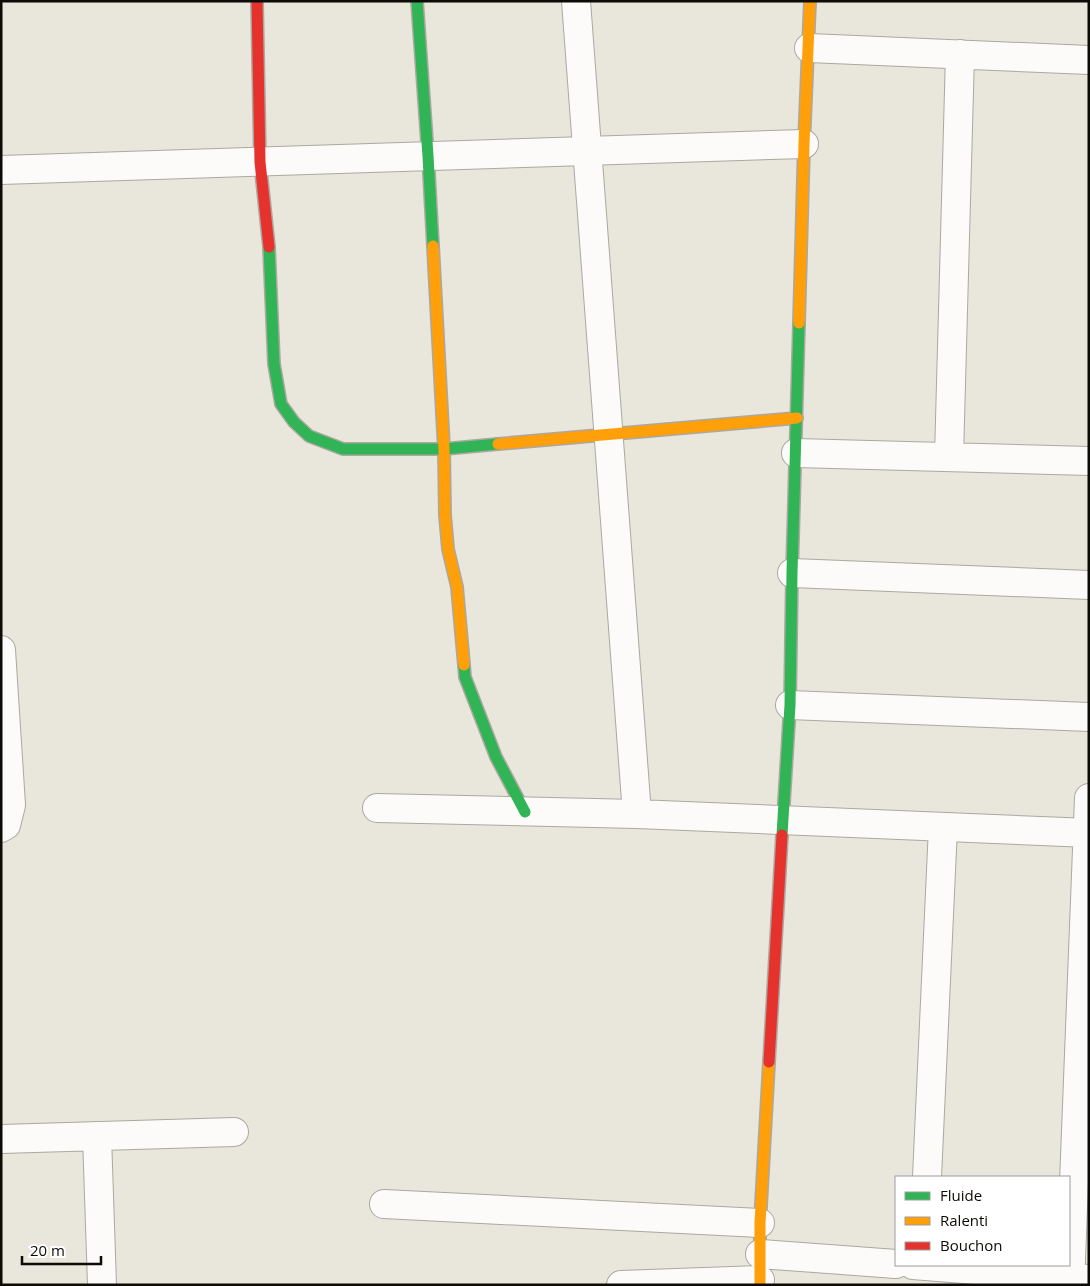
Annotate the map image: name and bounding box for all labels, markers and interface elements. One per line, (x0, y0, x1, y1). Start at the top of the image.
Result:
legend (895, 1176, 1070, 1266)
text: Fluide (940, 1185, 982, 1205)
text: Ralenti (940, 1210, 988, 1230)
scale bar (22, 1234, 101, 1266)
text: Bouchon (940, 1235, 1003, 1255)
text: 20 m (30, 1240, 65, 1260)

